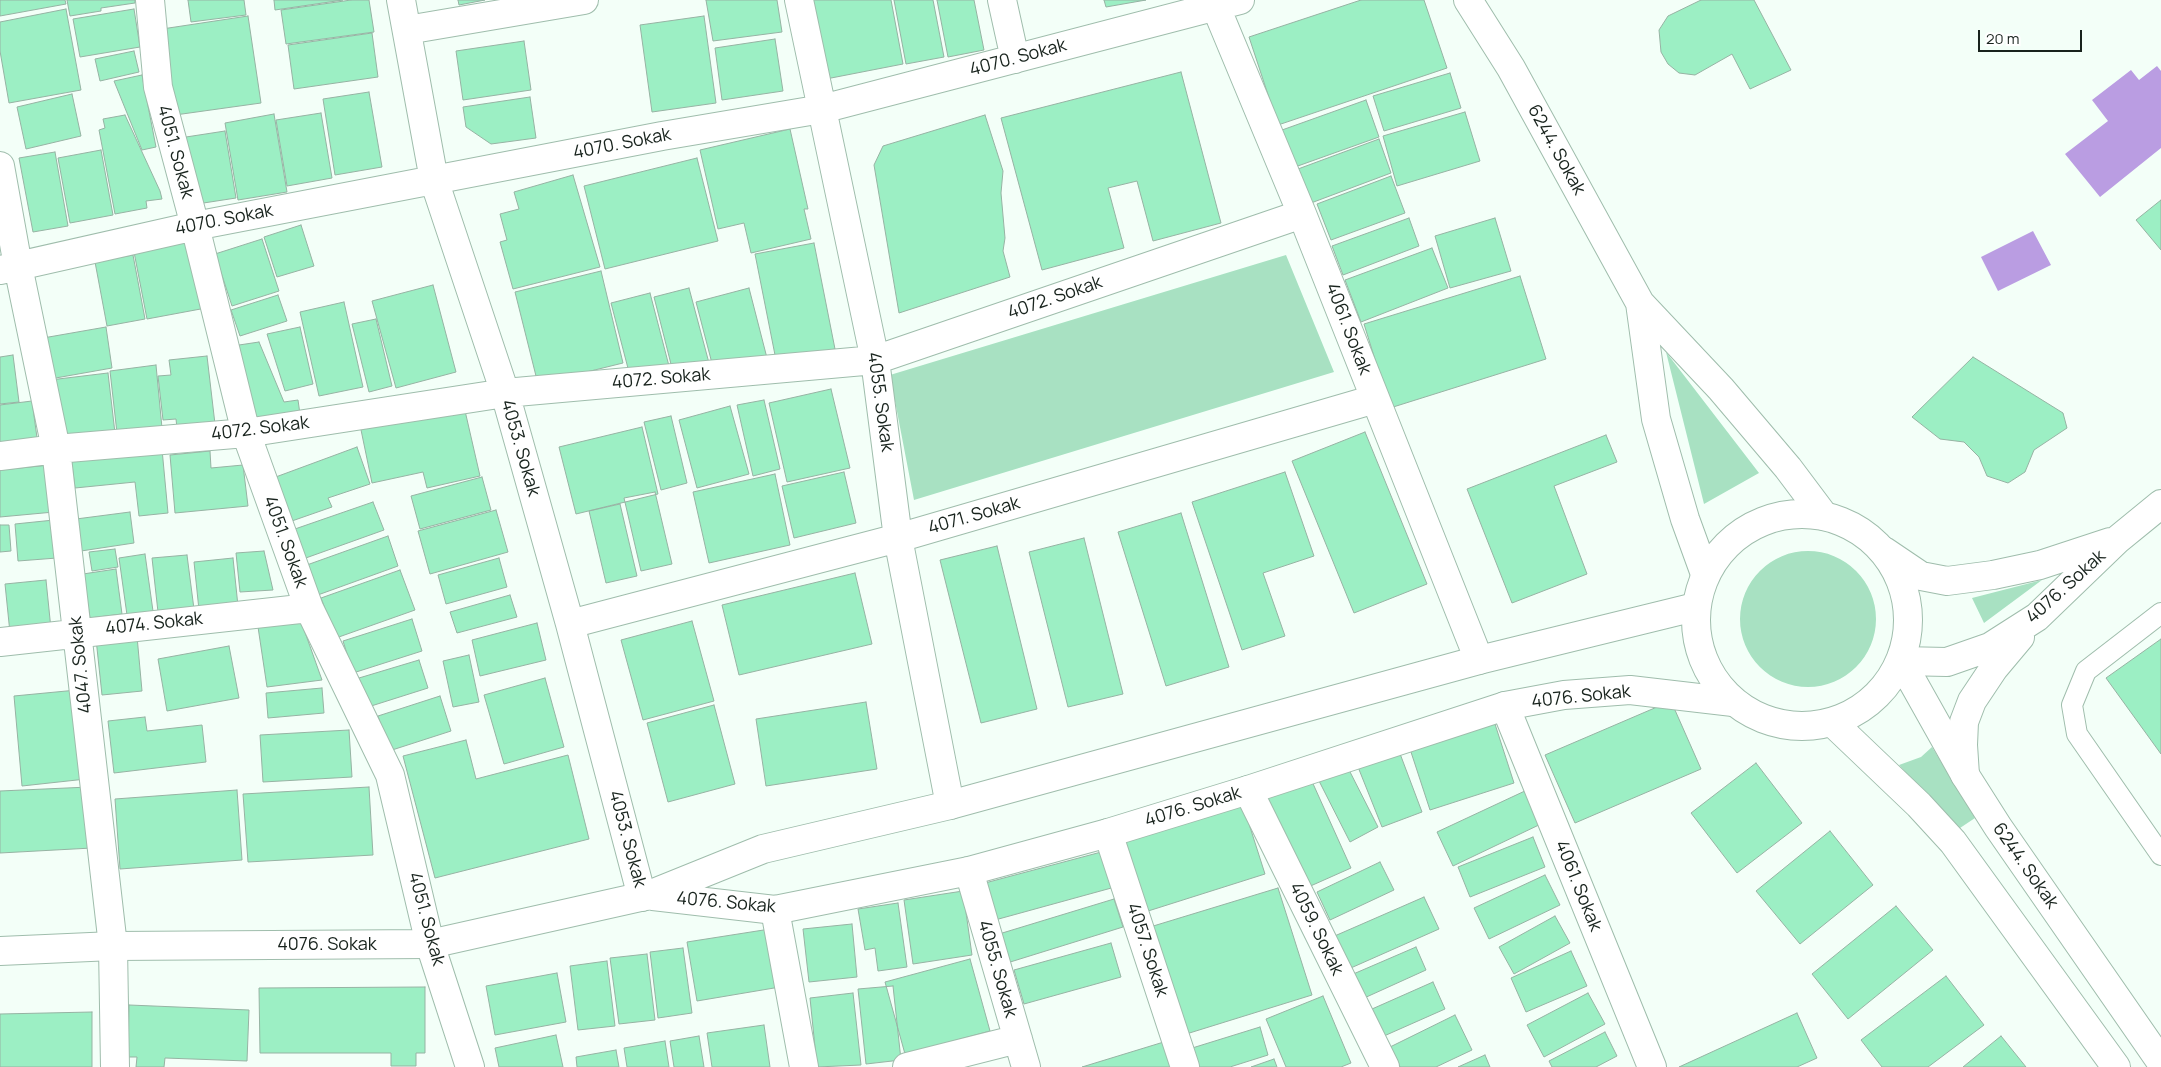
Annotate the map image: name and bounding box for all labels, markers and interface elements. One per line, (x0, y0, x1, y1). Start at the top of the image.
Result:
scale bar (1981, 20, 2085, 52)
text: 20 m (1986, 28, 2019, 49)
street label: 4070. Sokak (967, 35, 1069, 81)
street label: 6244. Sokak (1522, 101, 1590, 199)
street label: 4051. Sokak (152, 103, 198, 201)
street label: 4070. Sokak (571, 124, 673, 164)
street label: 4070. Sokak (173, 200, 275, 240)
street label: 4072. Sokak (1005, 272, 1105, 324)
street label: 4061. Sokak (1321, 280, 1375, 378)
street label: 4055. Sokak (862, 351, 898, 453)
street label: 4072. Sokak (611, 364, 711, 394)
street label: 4053. Sokak (496, 397, 544, 499)
street label: 4072. Sokak (210, 412, 310, 446)
street label: 4051. Sokak (258, 493, 312, 591)
street label: 4071. Sokak (926, 493, 1022, 539)
street label: 4076. Sokak (2022, 546, 2110, 628)
street label: 4074. Sokak (104, 608, 204, 640)
street label: 4047. Sokak (65, 615, 97, 715)
street label: 4076. Sokak (1530, 681, 1632, 713)
street label: 4076. Sokak (1142, 782, 1244, 832)
street label: 4053. Sokak (604, 788, 650, 890)
street label: 6244. Sokak (1988, 819, 2062, 913)
street label: 4061. Sokak (1550, 837, 1606, 935)
street label: 4051. Sokak (403, 870, 449, 968)
street label: 4059. Sokak (1284, 879, 1348, 979)
street label: 4076. Sokak (675, 888, 777, 918)
street label: 4057. Sokak (1122, 900, 1172, 1000)
street label: 4055. Sokak (973, 918, 1021, 1020)
street label: 4076. Sokak (277, 934, 377, 956)

